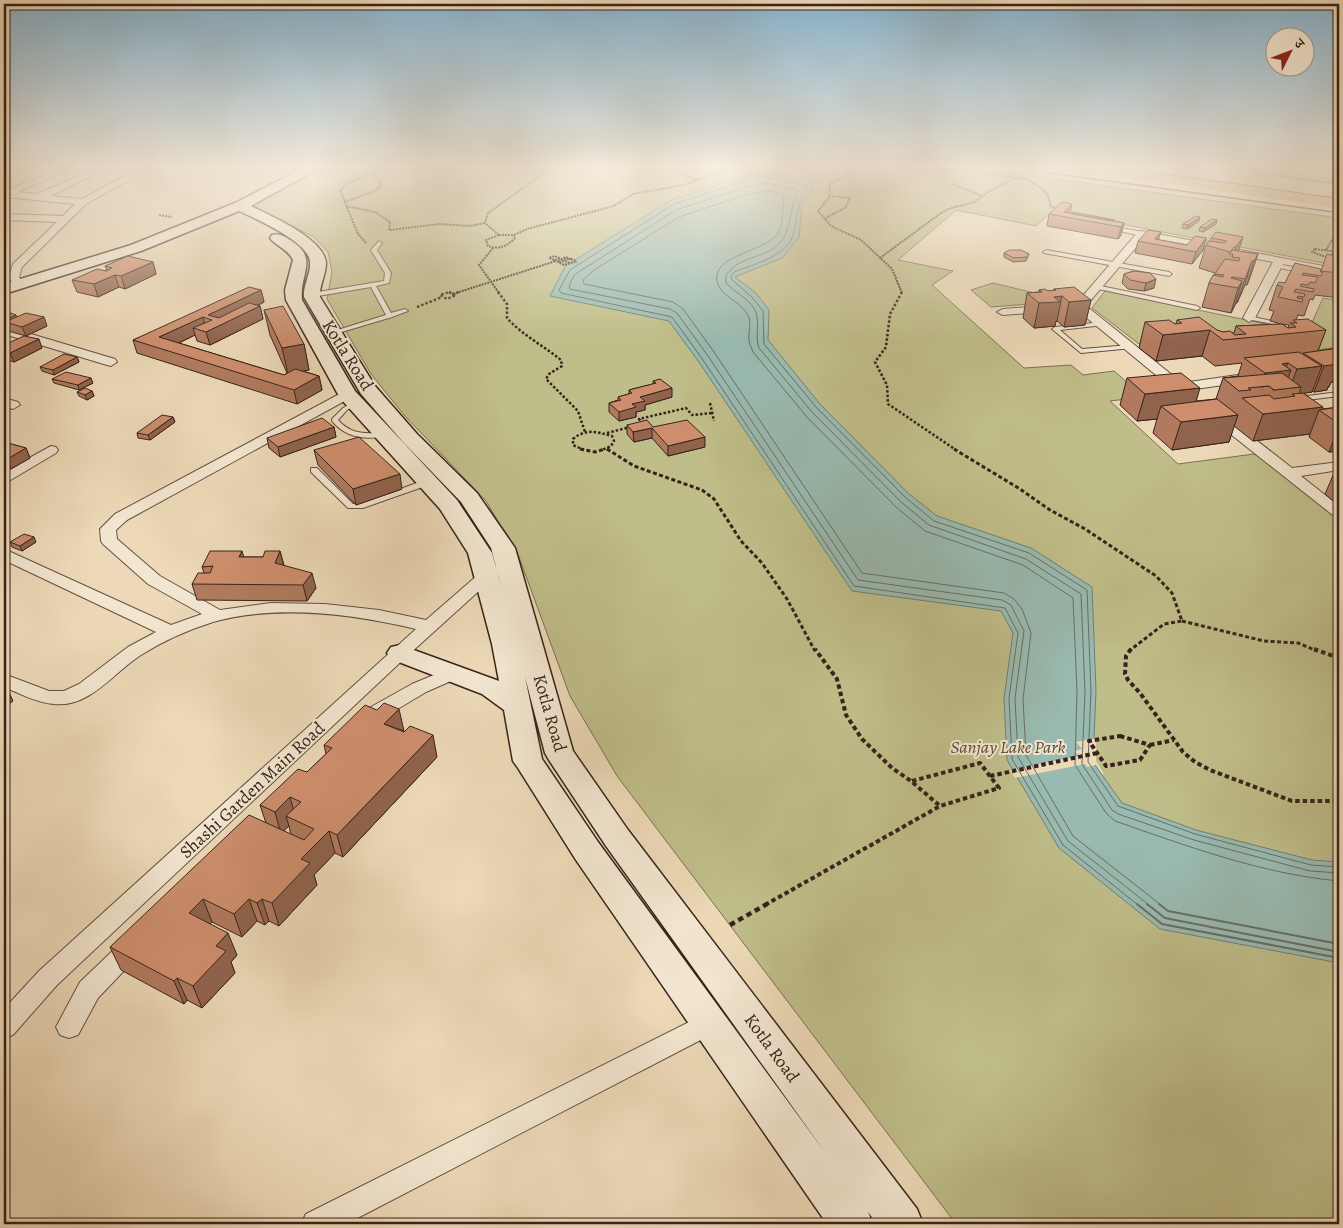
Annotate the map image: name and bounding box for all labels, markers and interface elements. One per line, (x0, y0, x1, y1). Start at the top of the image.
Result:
north arrow (1266, 28, 1316, 78)
text: उ (1289, 34, 1309, 53)
street label: Kotla Road (317, 315, 379, 395)
street label: Kotla Road (528, 671, 573, 755)
street label: Shashi Garden Main Road (174, 716, 330, 864)
park label: Sanjay Lake Park (950, 735, 1066, 759)
street label: Kotla Road (739, 1009, 805, 1087)

